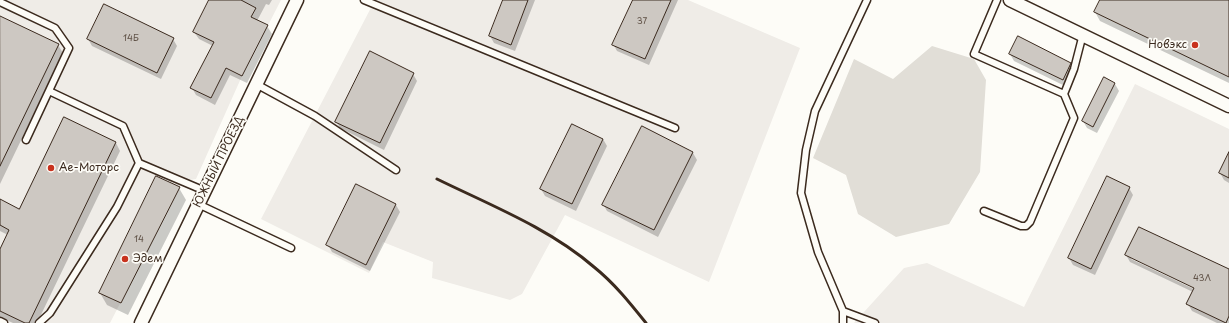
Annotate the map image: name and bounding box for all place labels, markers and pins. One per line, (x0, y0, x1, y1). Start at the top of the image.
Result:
place label: Новэкс (1148, 38, 1187, 52)
marker: Новэкс (1190, 40, 1200, 50)
place label: Ае-Моторс (59, 161, 119, 175)
marker: Ае-Моторс (46, 163, 56, 173)
place label: Эдем (133, 252, 162, 266)
marker: Эдем (120, 254, 130, 264)

